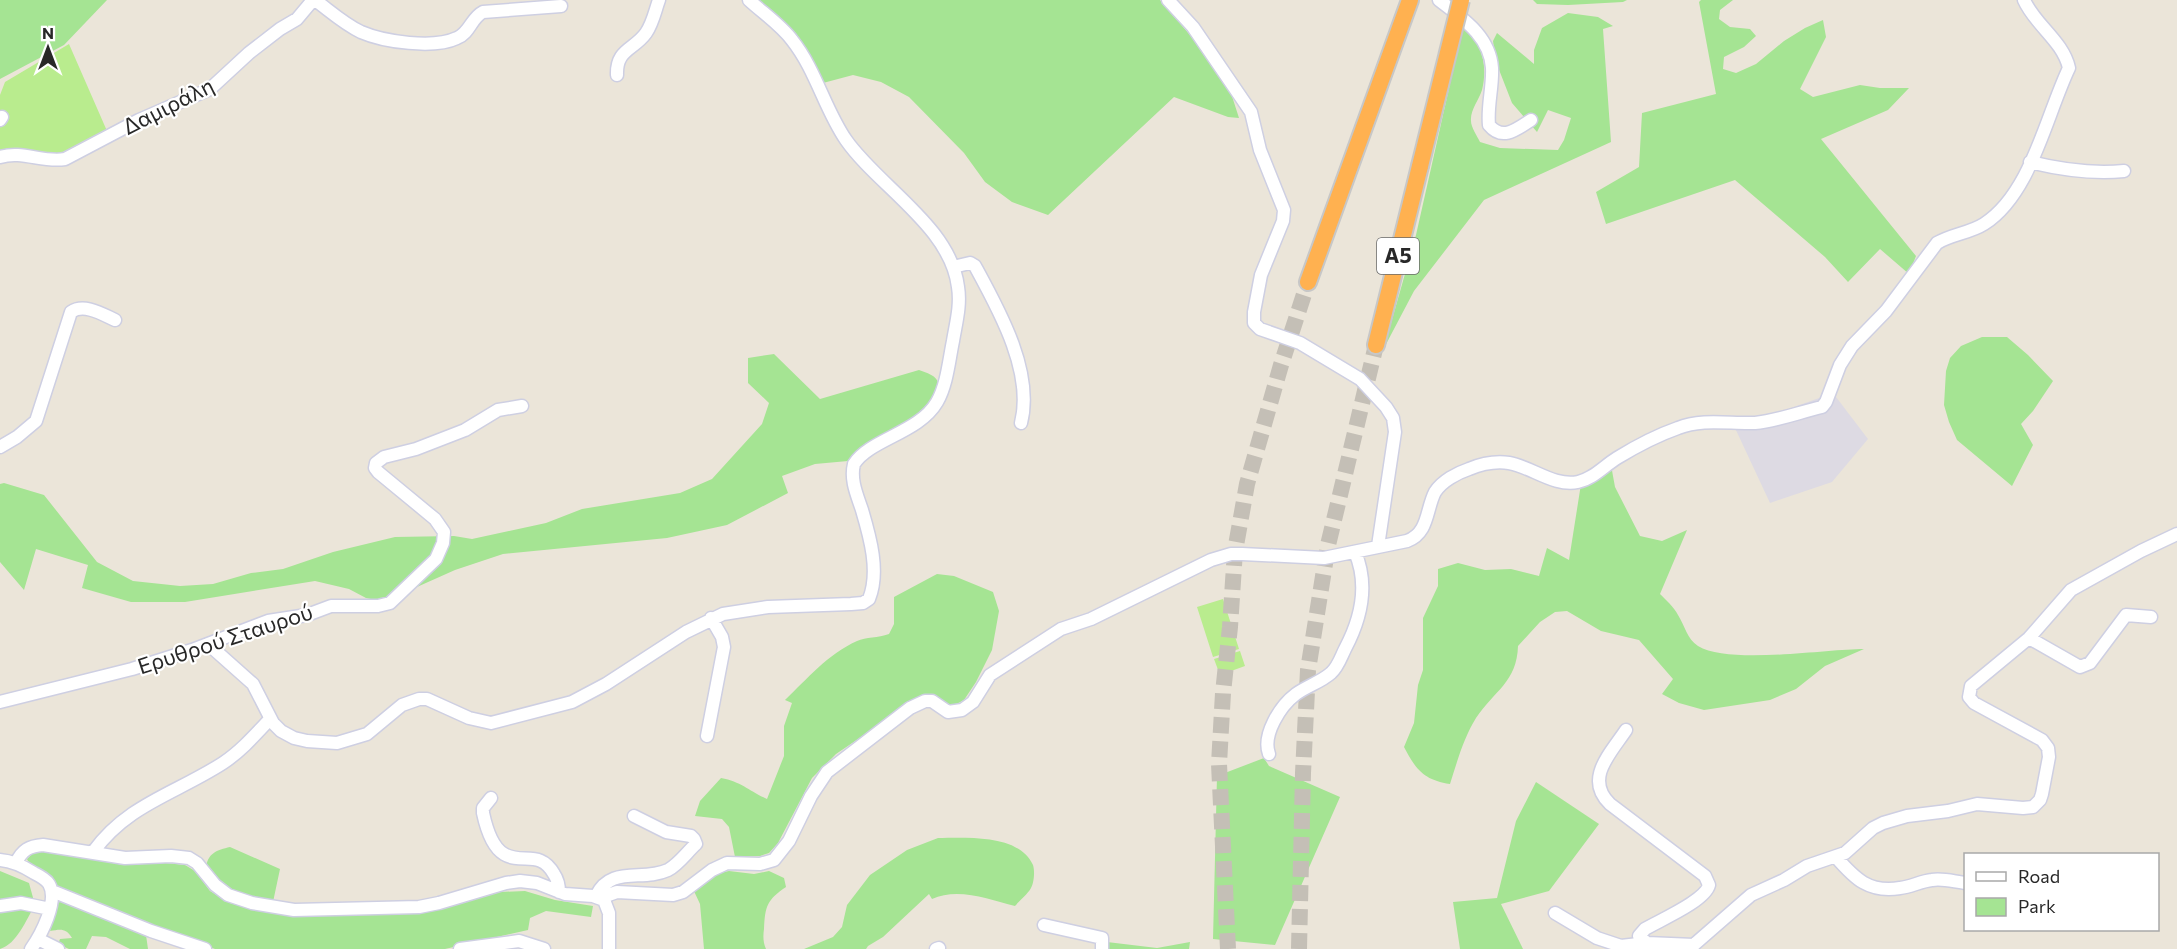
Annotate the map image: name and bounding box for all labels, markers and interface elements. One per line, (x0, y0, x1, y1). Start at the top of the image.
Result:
north arrow (18, 18, 78, 78)
text: N (42, 23, 54, 42)
street label: Δαμιράλη (118, 71, 218, 140)
road number: Α5 (1377, 238, 1419, 274)
street label: Ερυθρού Σταυρού (134, 597, 316, 680)
legend (1964, 853, 2159, 931)
text: Road (2018, 865, 2060, 887)
text: Park (2018, 895, 2056, 917)

